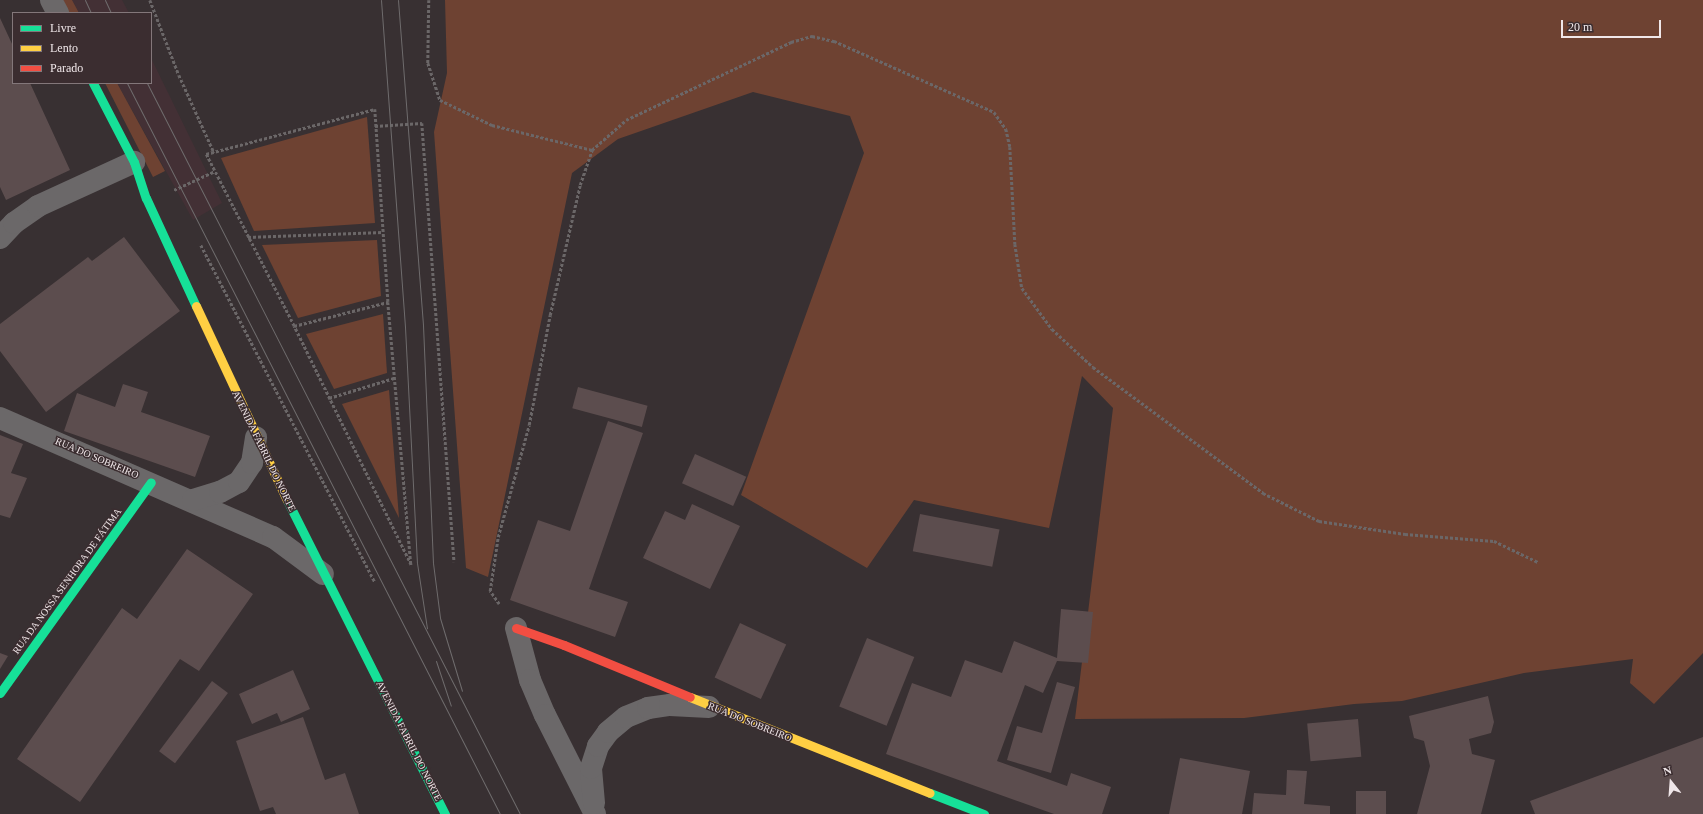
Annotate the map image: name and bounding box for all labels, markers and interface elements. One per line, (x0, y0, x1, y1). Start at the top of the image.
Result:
legend (12, 12, 152, 84)
scale bar (1563, 12, 1663, 38)
text: 20 m (1568, 20, 1592, 34)
text: Livre (50, 21, 76, 35)
text: Lento (50, 41, 78, 55)
text: Parado (50, 61, 83, 75)
street label: AVENIDA FABRIL DO NORTE (229, 388, 299, 514)
street label: RUA DO SOBREIRO (53, 435, 141, 481)
street label: RUA DA NOSSA SENHORA DE FÁTIMA (9, 505, 125, 657)
street label: AVENIDA FABRIL DO NORTE (373, 679, 445, 803)
street label: RUA DO SOBREIRO (706, 700, 794, 744)
north arrow (1651, 762, 1691, 802)
text: N (1662, 764, 1673, 777)

